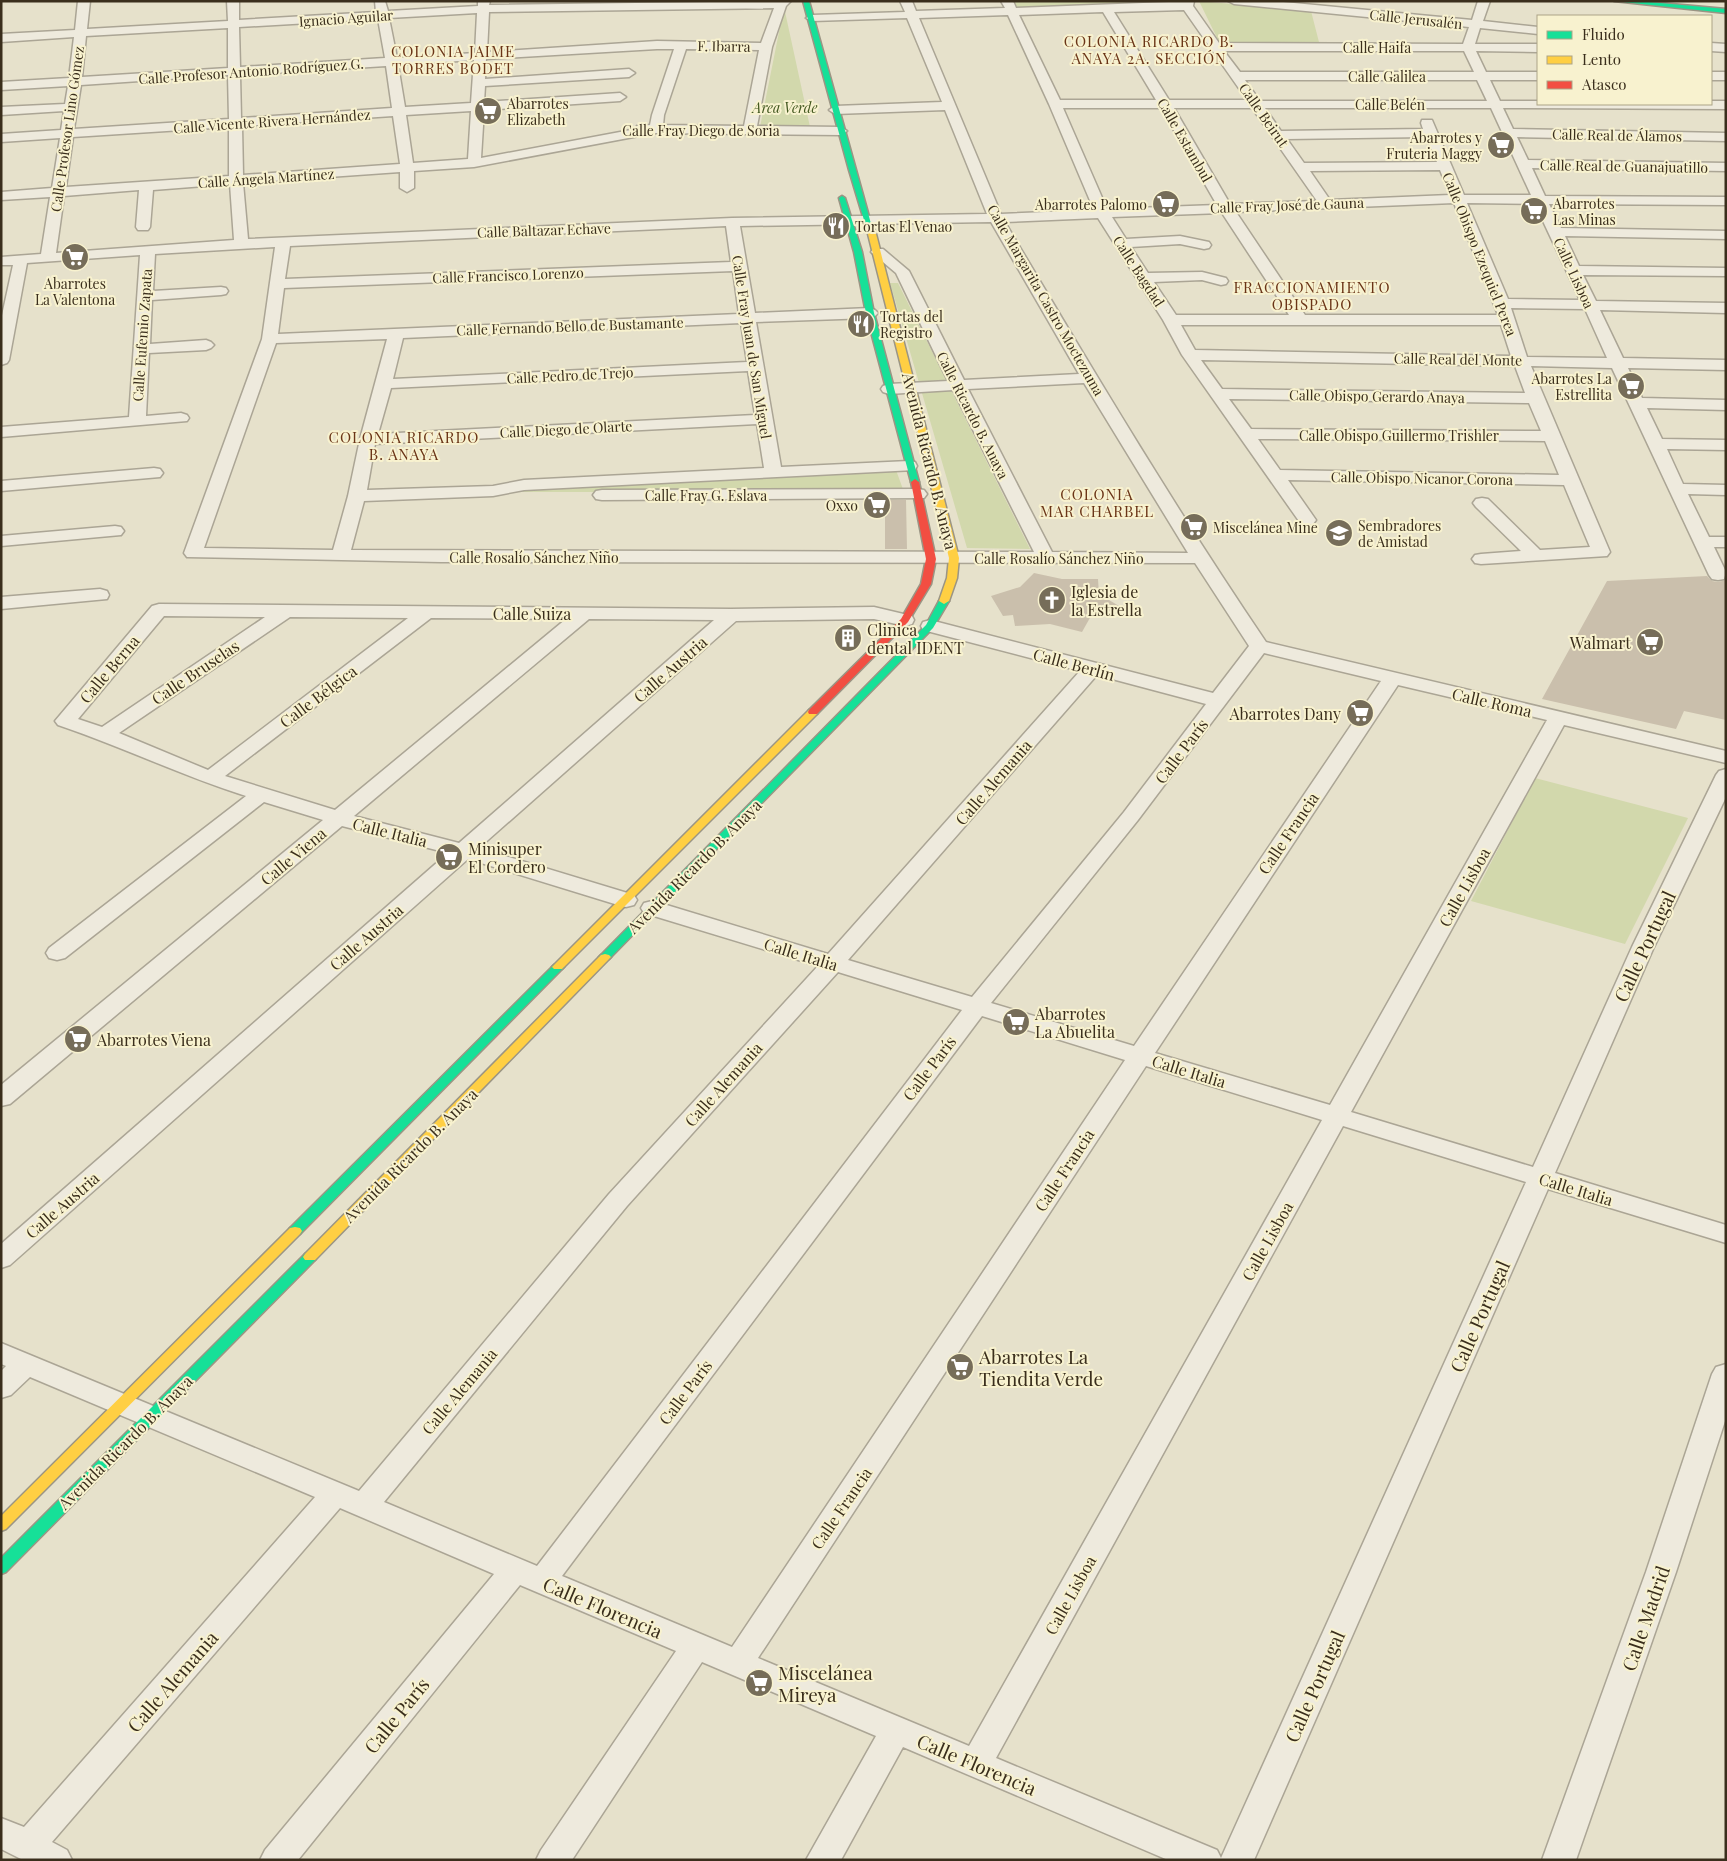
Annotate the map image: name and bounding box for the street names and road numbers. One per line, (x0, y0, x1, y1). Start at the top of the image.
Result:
street label: Ignacio Aguilar (298, 5, 395, 31)
street label: Calle Jerusalén (1369, 5, 1464, 33)
street label: F. Ibarra (697, 36, 751, 56)
street label: Calle Haifa (1343, 38, 1411, 57)
street label: Calle Profesor Lino Gómez (46, 45, 88, 213)
street label: Calle Profesor Antonio Rodríguez G. (138, 54, 364, 88)
street label: Calle Galilea (1348, 67, 1426, 86)
street label: Calle Beirut (1235, 79, 1294, 152)
street label: Calle Estambul (1153, 94, 1217, 186)
street label: Calle Belén (1355, 95, 1426, 114)
street label: Calle Vicente Rivera Hernández (173, 105, 372, 137)
street label: Calle Fray Diego de Soria (622, 121, 780, 140)
street label: Calle Real de Álamos (1552, 124, 1682, 146)
street label: Calle Real de Guanajuatillo (1540, 155, 1709, 177)
street label: Calle Ángela Martínez (197, 164, 335, 192)
street label: Calle Obispo Ezequiel Perea (1438, 169, 1522, 339)
street label: Calle Fray José de Gauna (1210, 193, 1364, 217)
street label: Calle Margarita Castro Moctezuma (983, 201, 1109, 399)
street label: Calle Baltazar Echave (477, 218, 611, 242)
street label: Calle Bagdad (1109, 232, 1169, 310)
street label: Calle Lisboa (1549, 234, 1599, 312)
street label: Calle Fray Juan de San Miguel (728, 254, 776, 440)
street label: Calle Francisco Lorenzo (432, 263, 584, 287)
street label: Calle Eufemio Zapata (128, 268, 156, 402)
street label: Calle Fernando Bello de Bustamante (456, 313, 684, 339)
street label: Calle Ricardo B. Anaya (933, 348, 1013, 482)
street label: Calle Real del Monte (1394, 348, 1522, 370)
street label: Calle Pedro de Trejo (506, 362, 634, 388)
street label: Avenida Ricardo B. Anaya (898, 369, 962, 552)
street label: Calle Obispo Gerardo Anaya (1289, 385, 1465, 407)
street label: Calle Diego de Olarte (499, 416, 633, 442)
street label: Calle Obispo Guillermo Trishler (1299, 426, 1500, 445)
street label: Calle Obispo Nicanor Corona (1331, 467, 1513, 489)
street label: Calle Fray G. Eslava (645, 486, 767, 505)
street label: Calle Rosalío Sánchez Niño (449, 548, 619, 567)
street label: Calle Rosalío Sánchez Niño (974, 549, 1144, 568)
street label: Calle Suiza (493, 603, 571, 624)
street label: Calle Berna (74, 631, 144, 707)
street label: Calle Austria (629, 631, 711, 707)
street label: Calle Bruselas (147, 635, 243, 709)
street label: Calle Berlín (1031, 643, 1118, 685)
street label: Calle Bélgica (275, 660, 361, 732)
street label: Calle Roma (1450, 683, 1534, 721)
street label: Calle París (1150, 714, 1212, 788)
street label: Calle Alemania (950, 735, 1036, 829)
street label: Calle Francia (1253, 788, 1323, 878)
street label: Avenida Ricardo B. Anaya (622, 794, 766, 938)
street label: Calle Italia (350, 813, 430, 851)
street label: Calle Viena (256, 822, 330, 890)
street label: Calle Lisboa (1434, 844, 1494, 930)
street label: Calle Portugal (1607, 886, 1681, 1006)
street label: Calle Austria (325, 899, 407, 975)
street label: Calle Italia (761, 933, 841, 975)
street label: Calle París (898, 1031, 960, 1105)
street label: Calle Alemania (680, 1037, 766, 1131)
street label: Calle Italia (1149, 1050, 1229, 1092)
street label: Avenida Ricardo B. Anaya (338, 1083, 482, 1227)
street label: Calle Francia (1030, 1125, 1098, 1215)
street label: Calle Austria (21, 1167, 103, 1243)
street label: Calle Italia (1536, 1168, 1616, 1210)
street label: Calle Lisboa (1237, 1198, 1297, 1284)
street label: Calle Portugal (1443, 1255, 1515, 1376)
street label: Calle Alemania (417, 1343, 501, 1439)
street label: Calle París (654, 1355, 716, 1429)
street label: Avenida Ricardo B. Anaya (53, 1370, 197, 1514)
street label: Calle Francia (806, 1463, 876, 1553)
street label: Calle Lisboa (1040, 1552, 1100, 1638)
street label: Calle Madrid (1615, 1562, 1675, 1674)
street label: Calle Florencia (539, 1570, 667, 1644)
street label: Calle Alemania (121, 1624, 224, 1737)
street label: Calle Portugal (1278, 1625, 1350, 1746)
street label: Calle París (357, 1672, 435, 1758)
street label: Calle Florencia (913, 1727, 1041, 1801)

